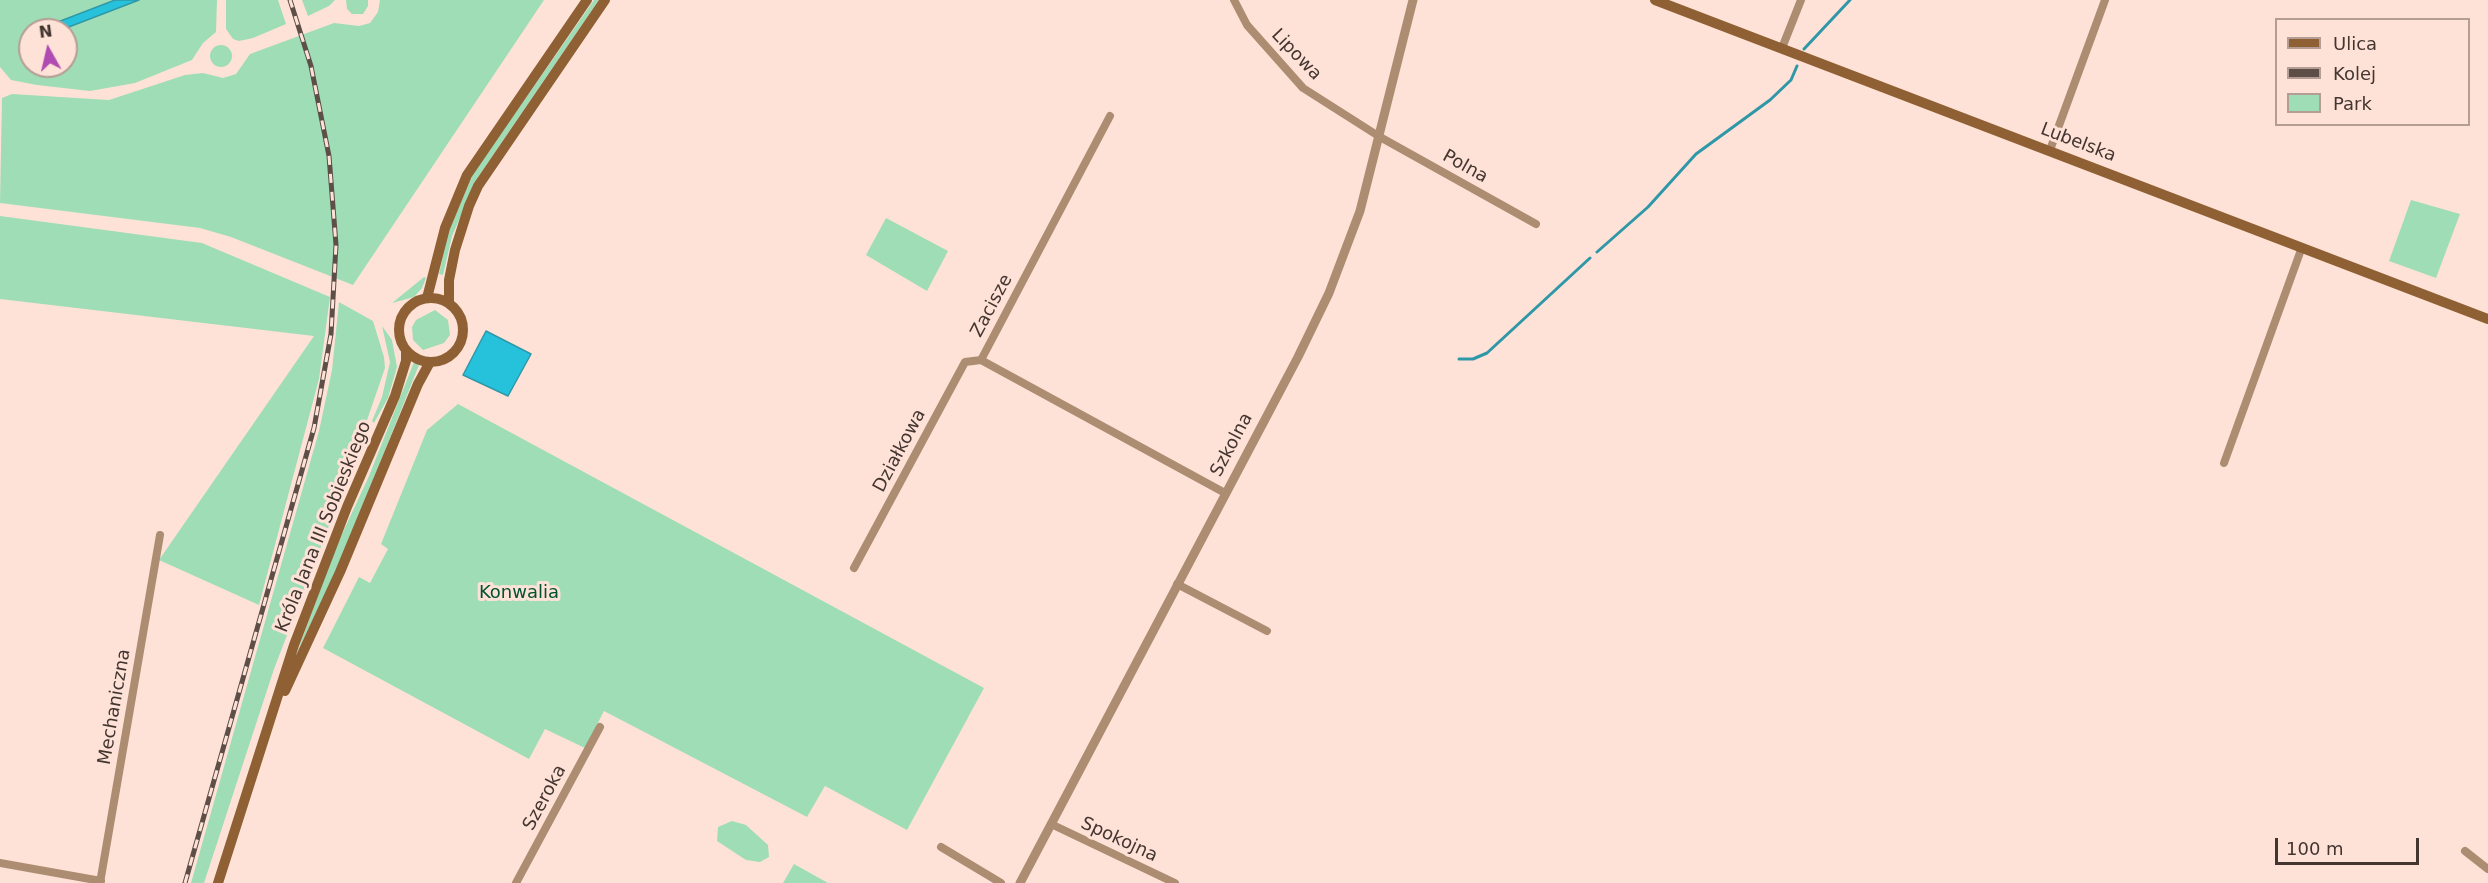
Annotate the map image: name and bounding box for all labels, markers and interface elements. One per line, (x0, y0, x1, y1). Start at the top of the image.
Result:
north arrow (18, 18, 78, 78)
legend (2275, 18, 2470, 126)
text: N (38, 21, 54, 42)
street label: Lipowa (1266, 25, 1326, 85)
text: Ulica (2333, 33, 2377, 54)
text: Kolej (2333, 63, 2376, 84)
text: Park (2333, 93, 2372, 114)
street label: Lubelska (2037, 119, 2119, 167)
street label: Polna (1438, 146, 1492, 188)
street label: Zacisze (966, 271, 1018, 341)
street label: Działkowa (869, 406, 931, 496)
street label: Szkolna (1206, 409, 1258, 481)
street label: Króla Jana III Sobieskiego (272, 418, 376, 636)
park label: Konwalia (479, 582, 559, 604)
street label: Mechaniczna (94, 647, 136, 767)
street label: Szeroka (519, 762, 571, 834)
street label: Spokojna (1077, 813, 1161, 867)
scale bar (2278, 826, 2422, 864)
text: 100 m (2286, 838, 2344, 859)

